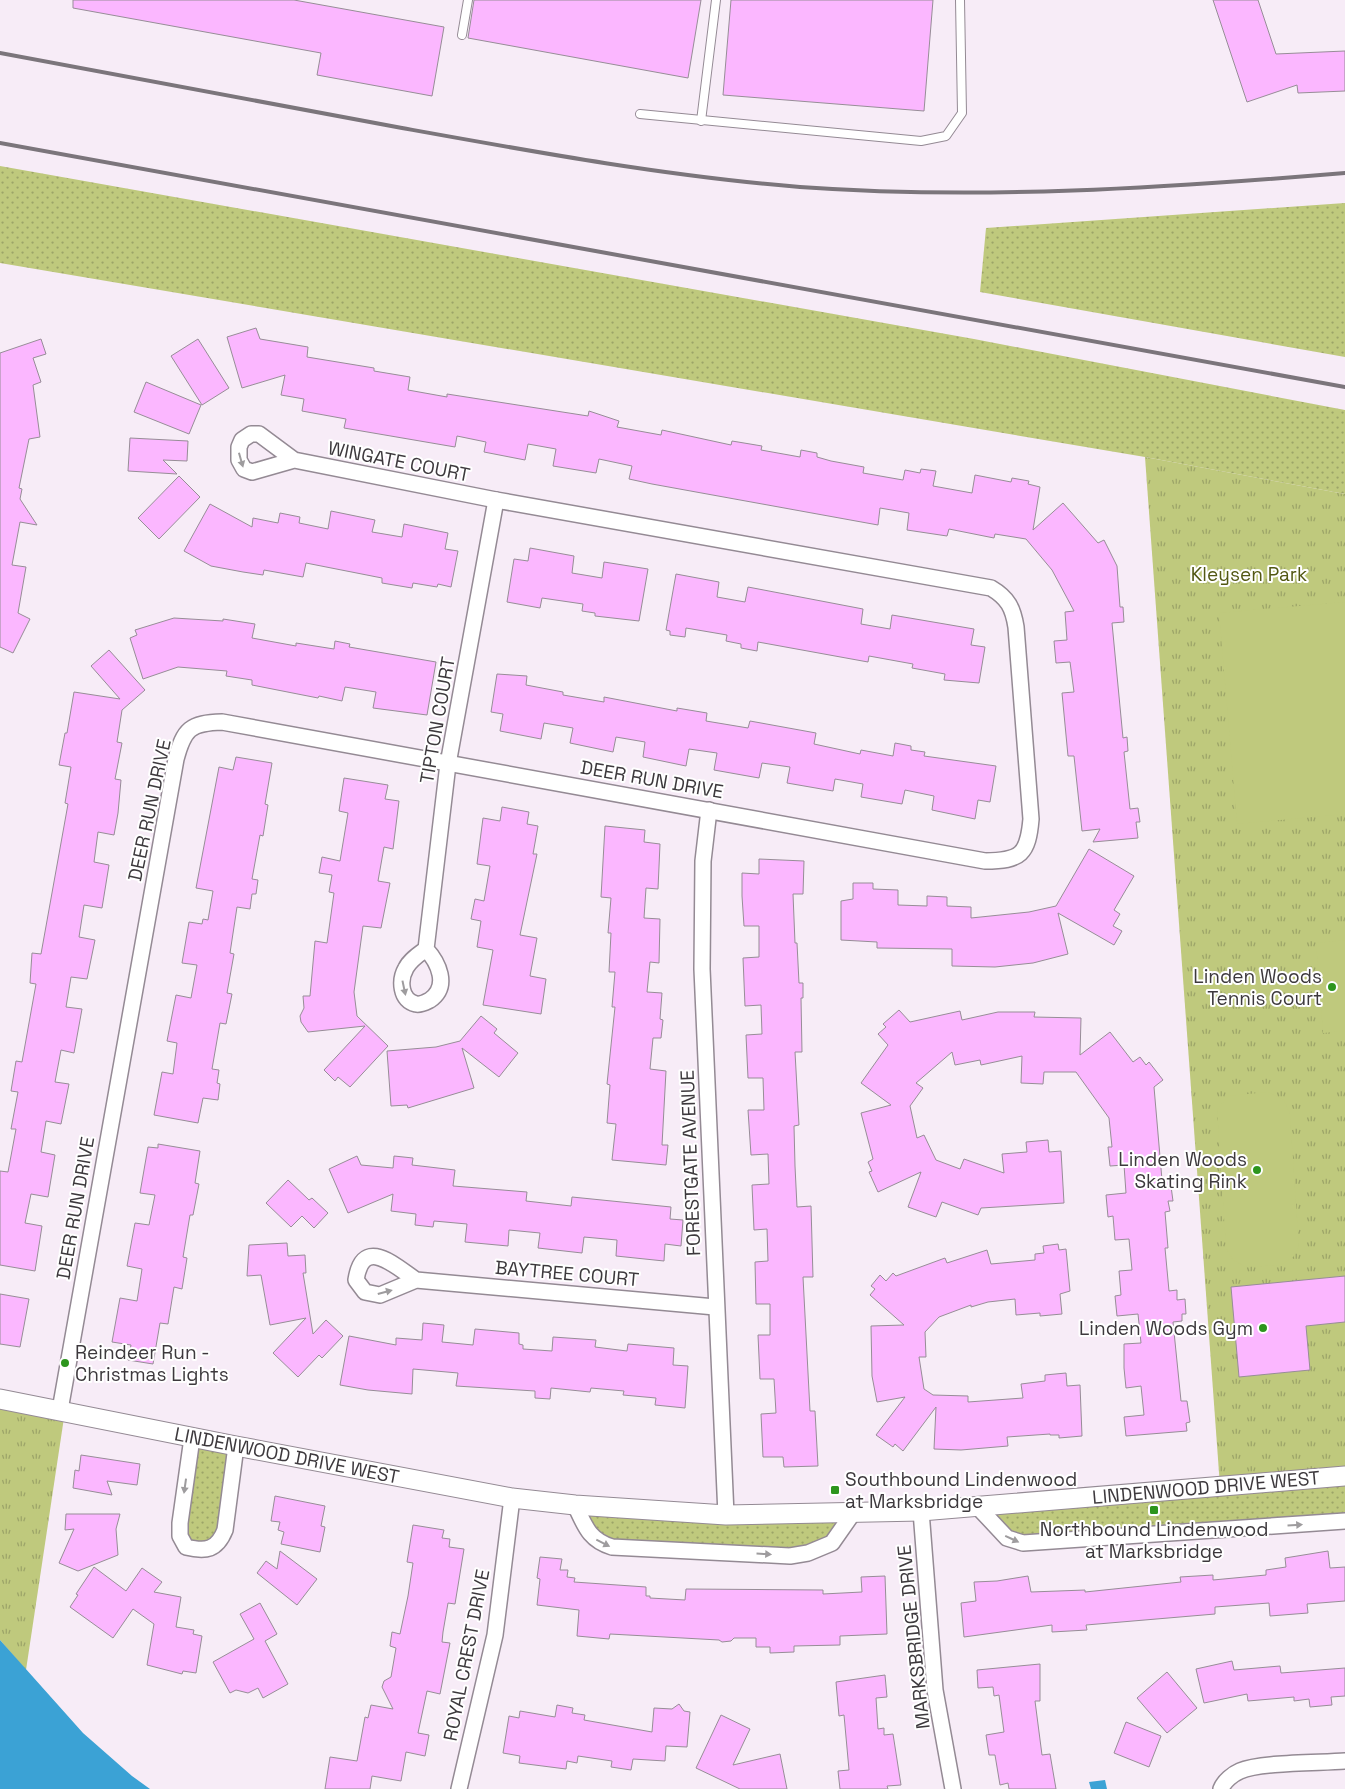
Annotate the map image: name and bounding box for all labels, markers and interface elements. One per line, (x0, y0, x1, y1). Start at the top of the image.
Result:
street label: WINGATE COURT (326, 435, 472, 488)
one-way arrow (237, 452, 245, 468)
park label: Kleysen Park (1191, 562, 1307, 587)
street label: TIPTON COURT (414, 655, 461, 786)
street label: DEER RUN DRIVE (122, 737, 177, 883)
street label: DEER RUN DRIVE (578, 755, 725, 804)
place label: Linden Woods Tennis Court (1193, 964, 1322, 1011)
one-way arrow (400, 980, 408, 996)
marker: Linden Woods Tennis Court (1326, 981, 1338, 993)
street label: FORESTGATE AVENUE (675, 1070, 706, 1256)
street label: DEER RUN DRIVE (51, 1135, 100, 1282)
place label: Linden Woods Skating Rink (1118, 1147, 1247, 1194)
marker: Linden Woods Skating Rink (1251, 1164, 1263, 1176)
street label: BAYTREE COURT (494, 1255, 640, 1292)
one-way arrow (378, 1288, 393, 1296)
place label: Linden Woods Gym (1079, 1316, 1253, 1341)
marker: Linden Woods Gym (1257, 1322, 1269, 1334)
place label: Reindeer Run - Christmas Lights (75, 1340, 229, 1387)
marker: Reindeer Run - Christmas Lights (59, 1357, 71, 1369)
street label: LINDENWOOD DRIVE WEST (172, 1421, 401, 1490)
street label: LINDENWOOD DRIVE WEST (1091, 1465, 1321, 1510)
place label: Southbound Lindenwood at Marksbridge (845, 1467, 1077, 1514)
one-way arrow (181, 1478, 189, 1494)
marker: Southbound Lindenwood at Marksbridge (829, 1484, 841, 1496)
marker: Northbound Lindenwood at Marksbridge (1148, 1504, 1160, 1516)
place label: Northbound Lindenwood at Marksbridge (1040, 1517, 1268, 1564)
one-way arrow (1287, 1521, 1303, 1529)
one-way arrow (1005, 1535, 1019, 1543)
one-way arrow (595, 1539, 610, 1547)
street label: MARKSBRIDGE DRIVE (891, 1544, 936, 1730)
one-way arrow (756, 1551, 772, 1559)
street label: ROYAL CREST DRIVE (438, 1567, 495, 1743)

